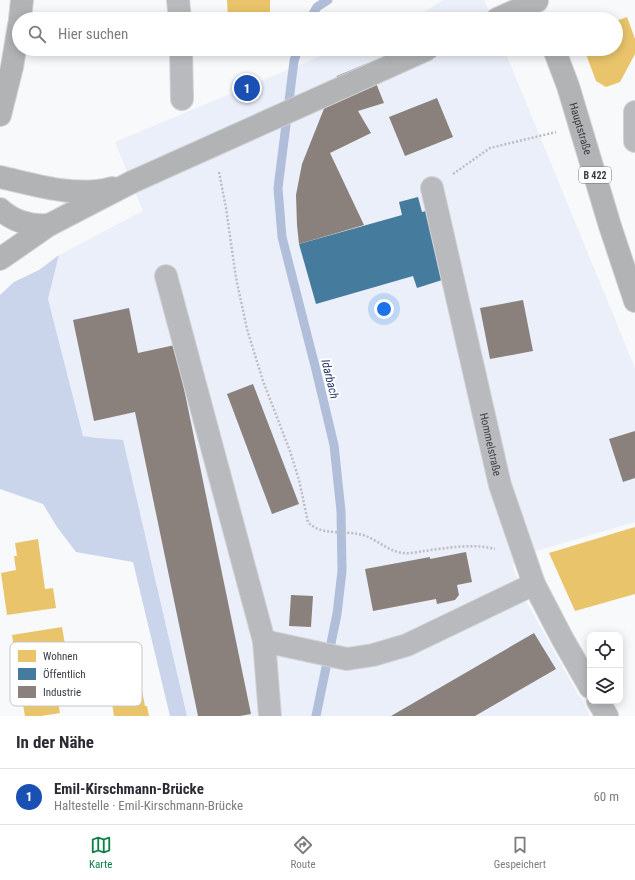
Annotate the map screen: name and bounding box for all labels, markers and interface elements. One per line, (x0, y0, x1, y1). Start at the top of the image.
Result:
search box (12, 12, 623, 56)
icon: search (26, 23, 48, 45)
text: Hier suchen (58, 25, 128, 43)
pin: 1 (234, 73, 260, 103)
street label: Hauptstraße (566, 101, 594, 156)
road number: B 422 (579, 167, 611, 183)
your location (374, 299, 394, 319)
water label: Idarbach (318, 358, 342, 401)
street label: Hommelstraße (477, 412, 504, 477)
map controls (587, 632, 623, 704)
button: locate (587, 632, 623, 668)
legend (10, 642, 142, 706)
text: Wohnen (43, 650, 78, 663)
text: Öffentlich (43, 668, 86, 681)
button: layers (587, 668, 623, 704)
text: Industrie (43, 686, 81, 699)
text: In der Nähe (16, 732, 94, 752)
text: Emil-Kirschmann-Brücke (54, 780, 204, 798)
text: 1 (26, 789, 32, 804)
text: 60 m (593, 789, 619, 804)
text: Haltestelle · Emil-Kirschmann-Brücke (54, 798, 243, 813)
tab: Karte (89, 834, 112, 871)
tab: Route (291, 834, 316, 871)
tab: Gespeichert (494, 834, 546, 871)

